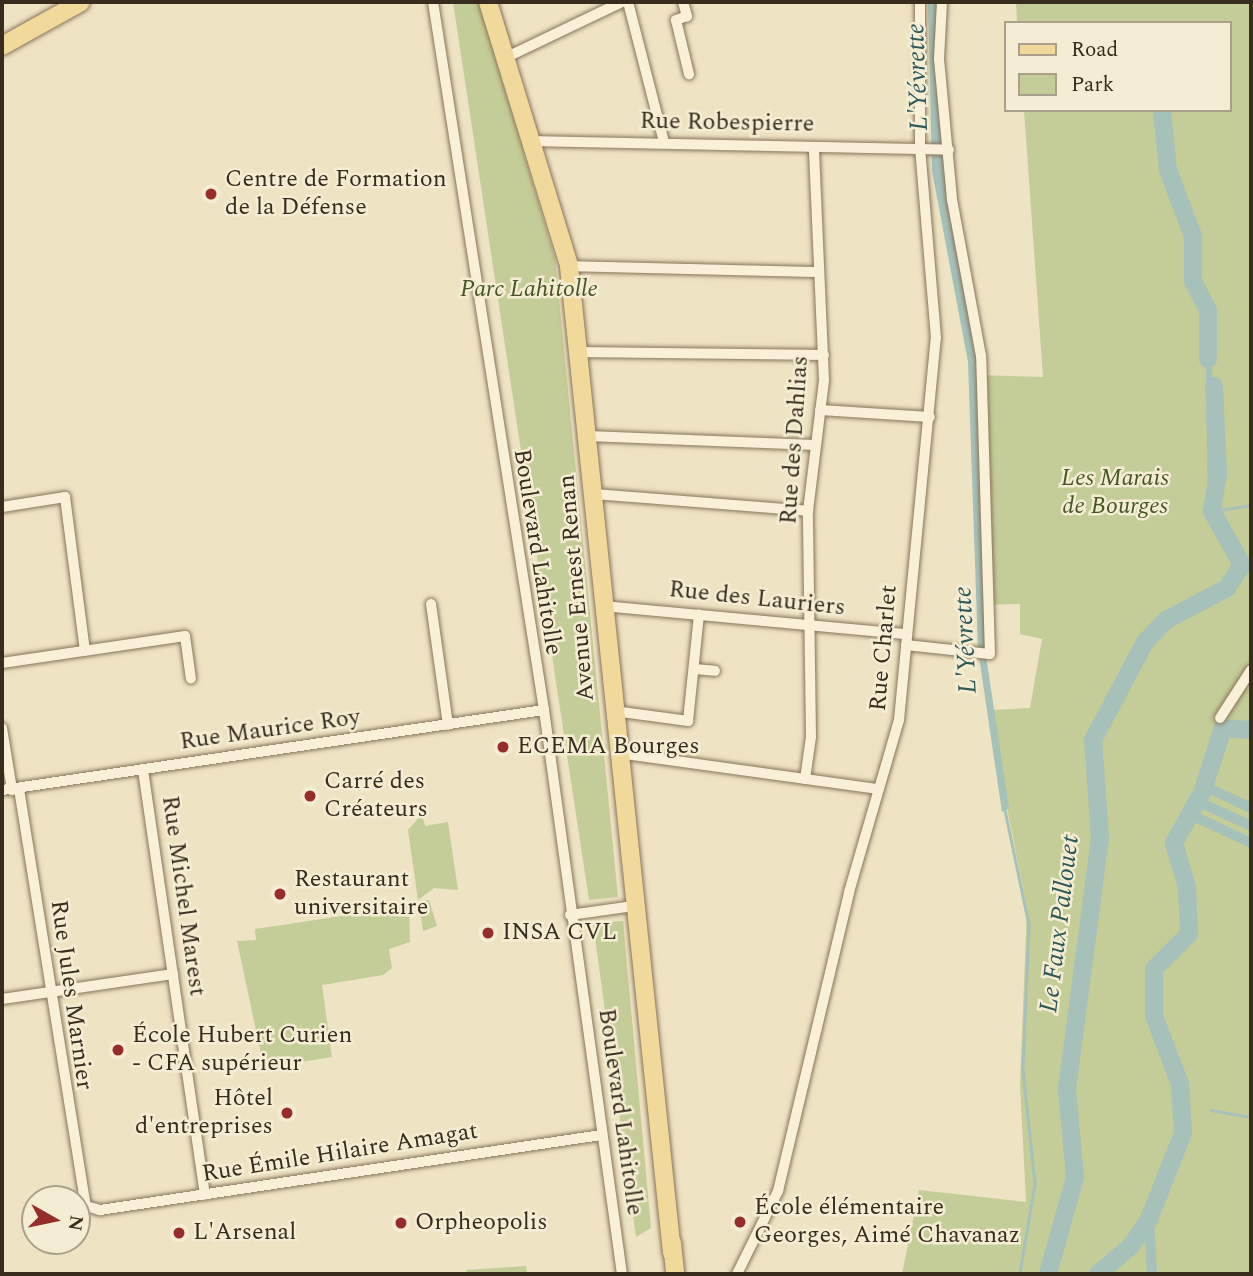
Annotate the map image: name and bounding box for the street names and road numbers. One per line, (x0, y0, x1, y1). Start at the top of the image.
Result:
street label: Rue Robespierre (639, 107, 815, 139)
street label: Rue des Dahlias (775, 355, 815, 525)
street label: Boulevard Lahitolle (506, 447, 568, 657)
street label: Avenue Ernest Renan (553, 473, 601, 703)
street label: Rue des Lauriers (667, 575, 847, 623)
street label: Rue Charlet (864, 584, 904, 712)
street label: Rue Maurice Roy (178, 703, 362, 757)
street label: Rue Michel Marest (155, 794, 211, 998)
street label: Rue Jules Marnier (43, 898, 99, 1092)
street label: Boulevard Lahitolle (591, 1007, 649, 1217)
street label: Rue Émile Hilaire Amagat (200, 1117, 480, 1189)

